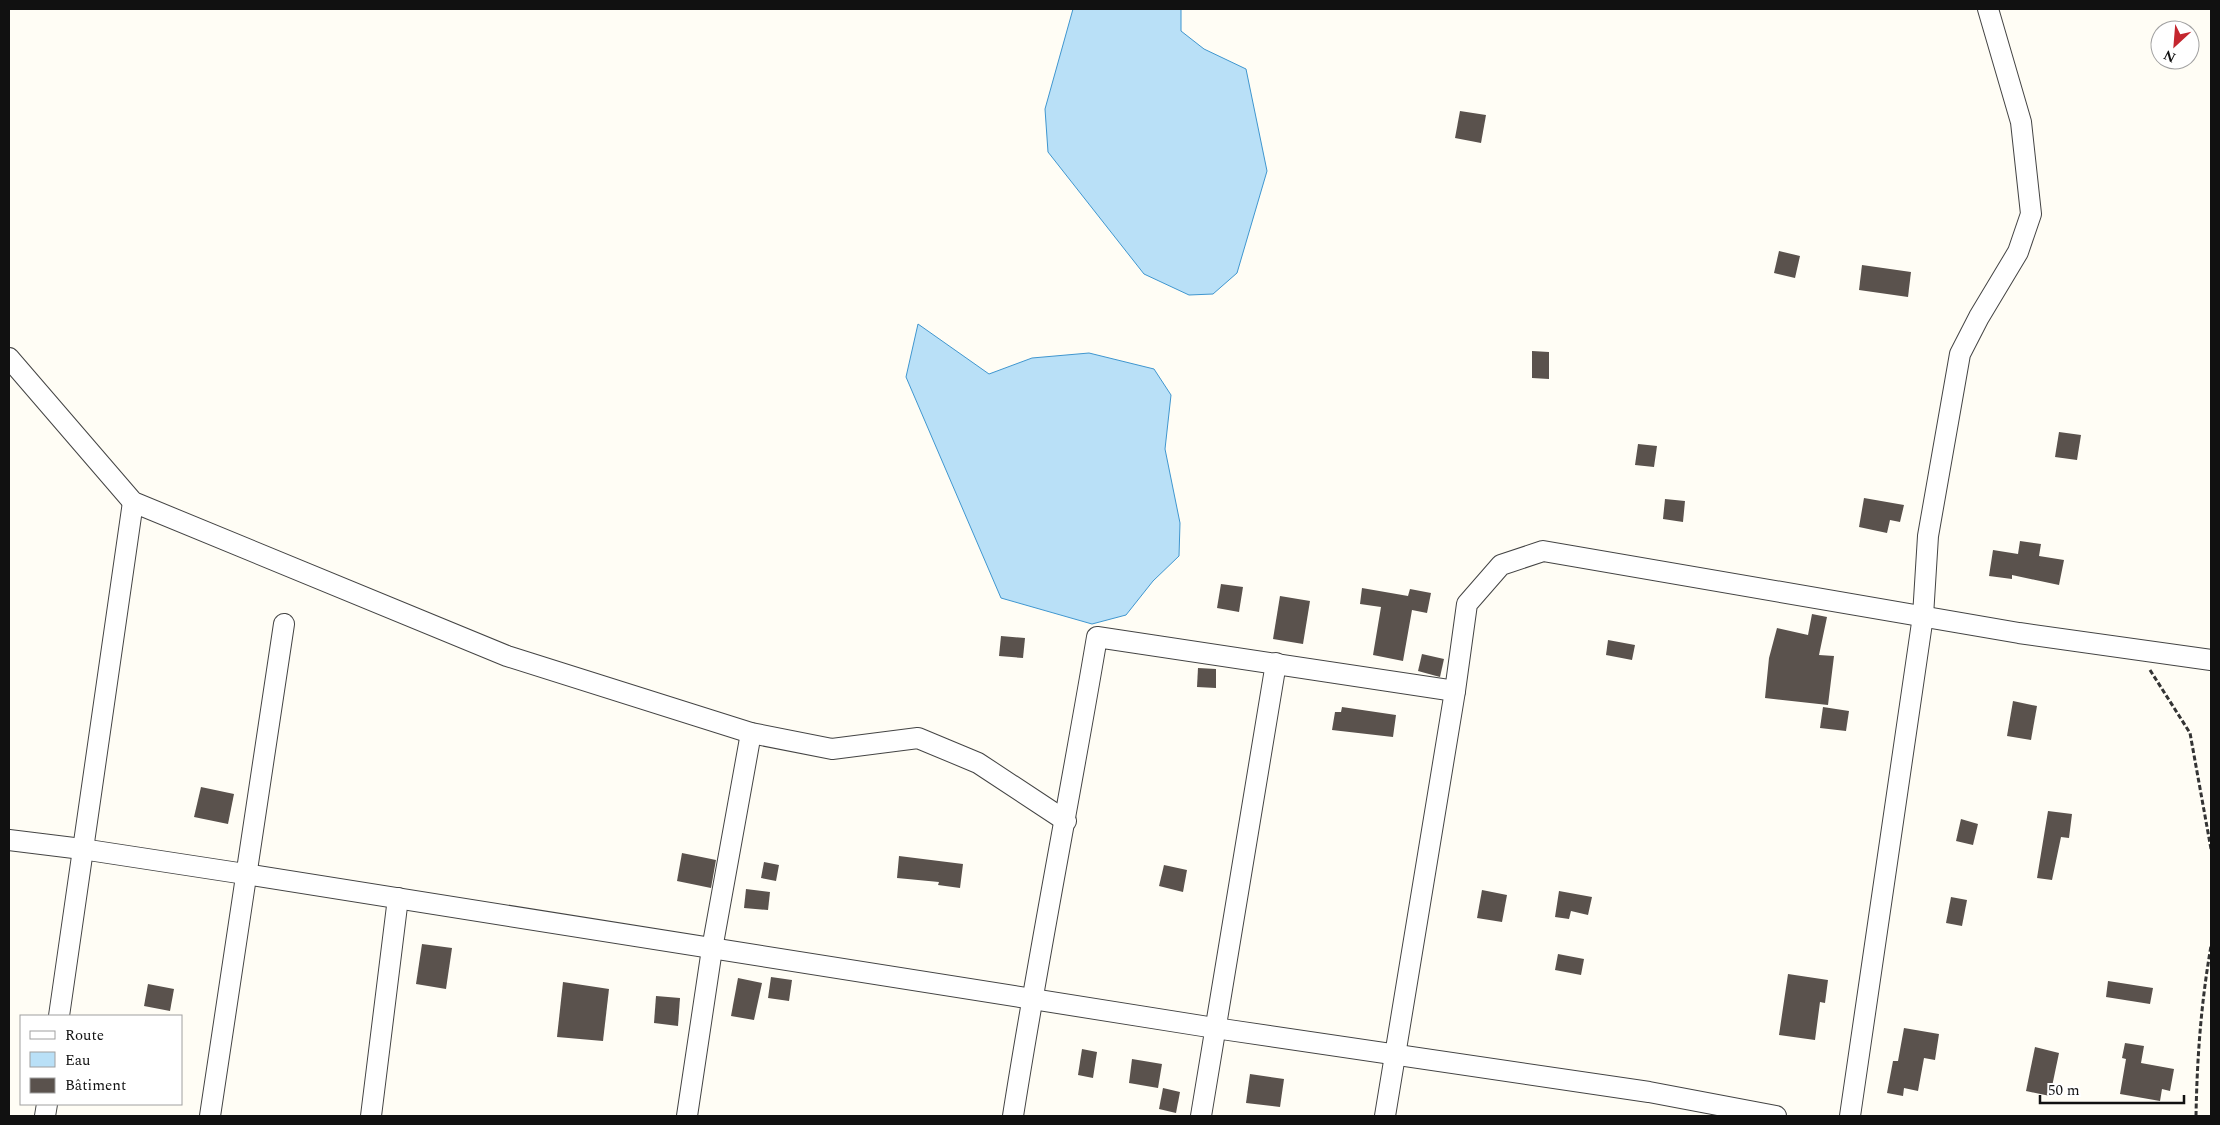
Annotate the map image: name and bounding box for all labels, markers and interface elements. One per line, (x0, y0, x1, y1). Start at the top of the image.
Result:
north arrow (2150, 20, 2200, 70)
text: N (2160, 44, 2179, 68)
legend (20, 1015, 182, 1105)
text: Route (65, 1024, 104, 1047)
text: Eau (65, 1049, 91, 1072)
scale bar (2040, 1072, 2184, 1104)
text: Bâtiment (65, 1074, 126, 1097)
text: 50 m (2048, 1079, 2080, 1102)

